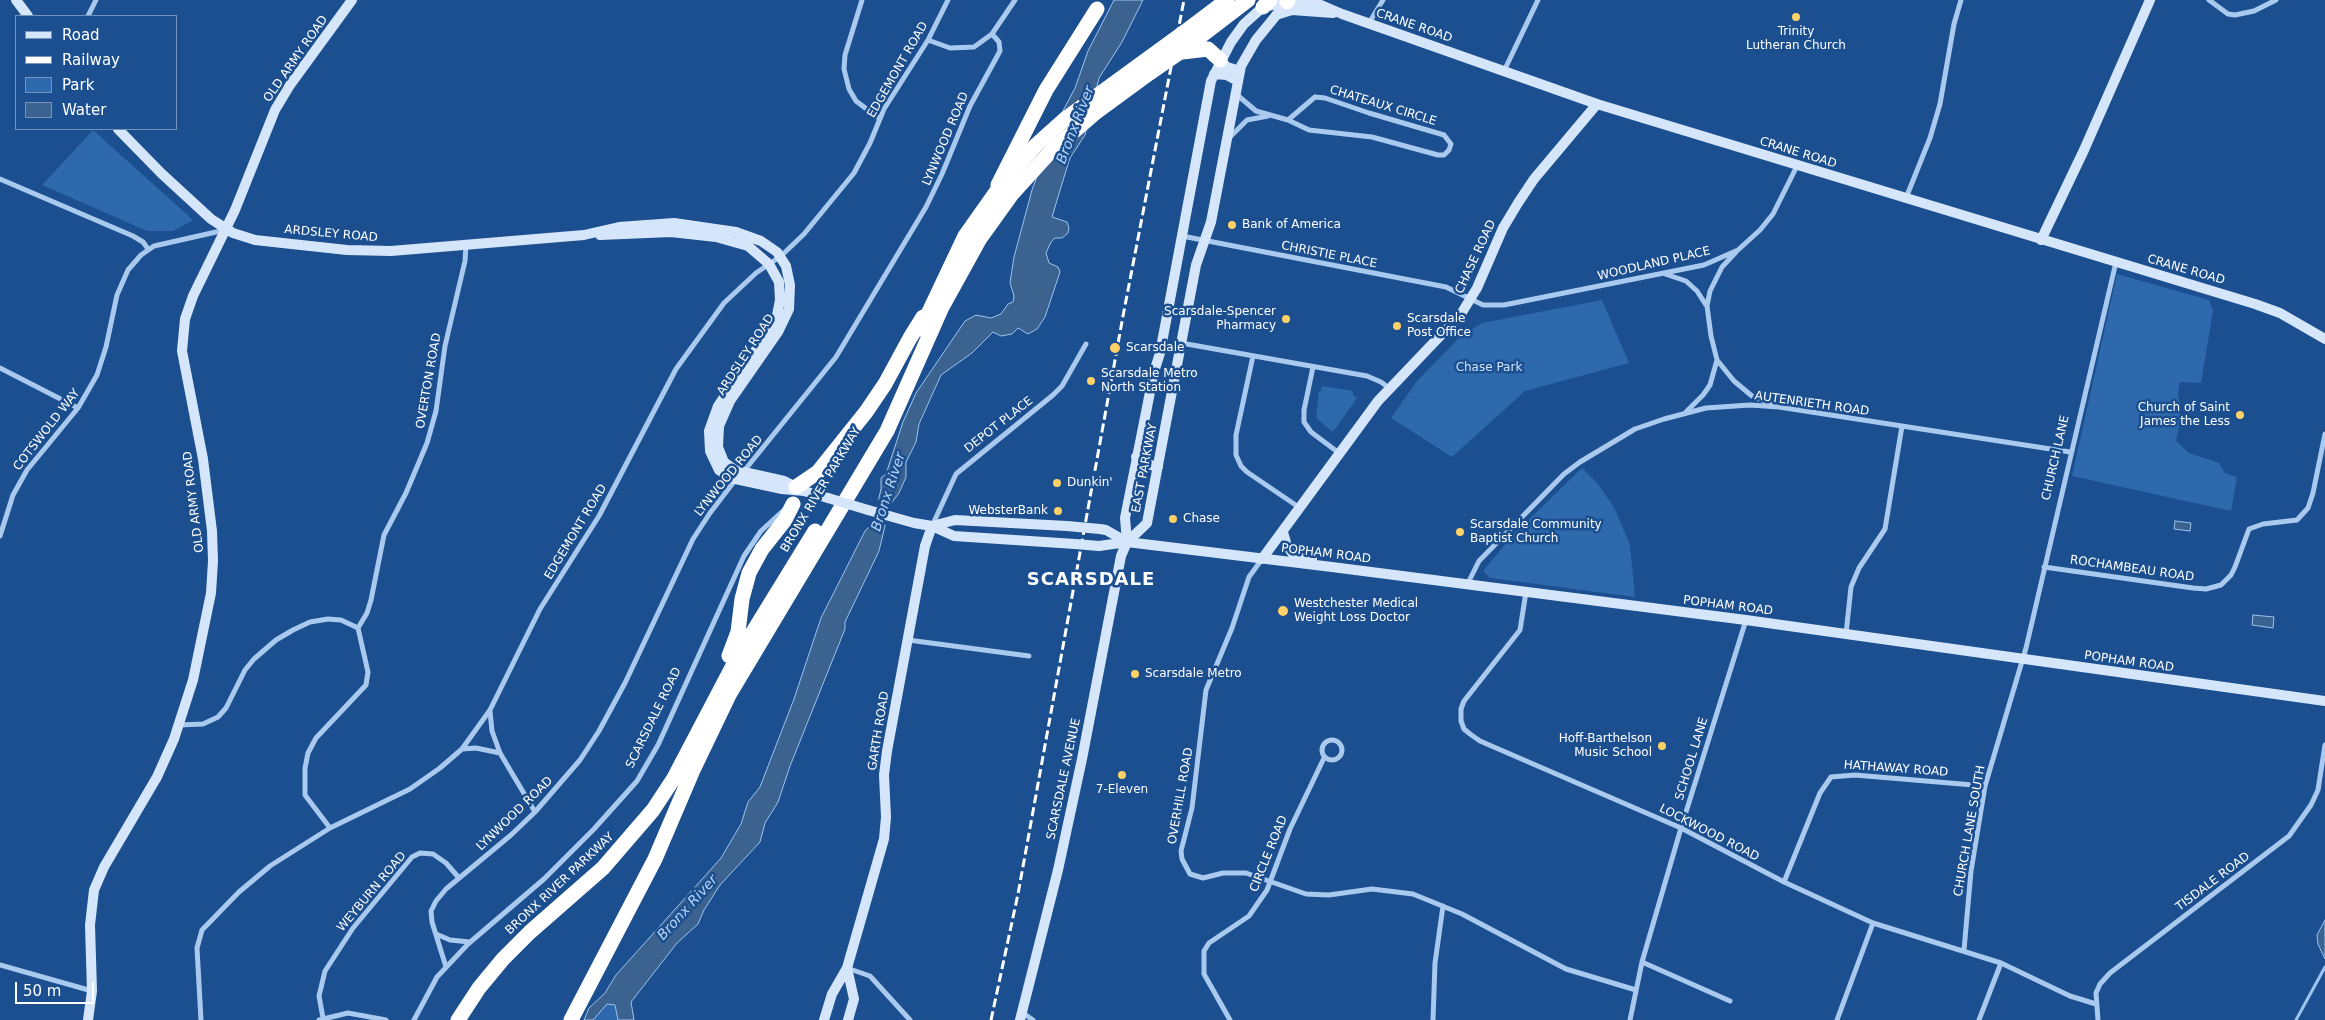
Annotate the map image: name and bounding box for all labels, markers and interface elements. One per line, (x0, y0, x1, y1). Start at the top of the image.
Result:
street label: CRANE ROAD (1374, 6, 1454, 46)
marker: Trinity Lutheran Church (1790, 11, 1802, 23)
street label: OLD ARMY ROAD (261, 13, 331, 105)
legend (15, 15, 178, 130)
street label: EDGEMONT ROAD (865, 19, 931, 121)
place label: Trinity Lutheran Church (1746, 25, 1846, 53)
text: Road (62, 26, 100, 44)
text: Railway (62, 51, 120, 69)
text: Park (62, 76, 94, 94)
street label: CHATEAUX CIRCLE (1328, 83, 1438, 129)
water label: Bronx River (1053, 84, 1099, 166)
street label: LYNWOOD ROAD (920, 90, 972, 188)
text: Water (62, 101, 106, 119)
street label: CRANE ROAD (1758, 134, 1838, 172)
place label: Bank of America (1242, 218, 1341, 232)
street label: CHASE ROAD (1453, 218, 1499, 296)
marker: Bank of America (1226, 219, 1238, 231)
street label: ARDSLEY ROAD (284, 223, 378, 245)
street label: CHRISTIE PLACE (1280, 239, 1378, 271)
street label: WOODLAND PLACE (1596, 244, 1712, 284)
street label: CRANE ROAD (2146, 252, 2226, 288)
place label: Scarsdale-Spencer Pharmacy (1164, 305, 1276, 333)
street label: ARDSLEY ROAD (714, 312, 778, 398)
place label: Scarsdale Post Office (1407, 312, 1471, 340)
marker: Scarsdale-Spencer Pharmacy (1280, 313, 1292, 325)
marker: Scarsdale Post Office (1391, 320, 1403, 332)
street label: OVERTON ROAD (413, 332, 445, 430)
marker: Scarsdale (1108, 341, 1122, 355)
place label: Scarsdale (1126, 341, 1184, 355)
park label: Chase Park (1456, 361, 1522, 375)
place label: Scarsdale Metro North Station (1101, 367, 1198, 395)
marker: Scarsdale Metro North Station (1085, 375, 1097, 387)
street label: COTSWOLD WAY (11, 386, 83, 474)
street label: AUTENRIETH ROAD (1754, 389, 1870, 419)
street label: DEPOT PLACE (962, 394, 1036, 456)
place label: Church of Saint James the Less (2138, 401, 2230, 429)
marker: Church of Saint James the Less (2234, 409, 2246, 421)
street label: CHURCH LANE (2039, 414, 2073, 502)
street label: EAST PARKWAY (1129, 422, 1161, 514)
street label: BRONX RIVER PARKWAY (778, 425, 864, 555)
street label: LYNWOOD ROAD (692, 433, 766, 519)
street label: OLD ARMY ROAD (181, 450, 207, 554)
water label: Bronx River (868, 451, 910, 533)
place label: Dunkin' (1067, 476, 1113, 490)
marker: Dunkin' (1051, 477, 1063, 489)
street label: EDGEMONT ROAD (542, 482, 610, 582)
place label: WebsterBank (968, 504, 1048, 518)
marker: WebsterBank (1052, 505, 1064, 517)
place label: Chase (1183, 512, 1220, 526)
marker: Chase (1167, 513, 1179, 525)
place label: Scarsdale Community Baptist Church (1470, 518, 1602, 546)
marker: Scarsdale Community Baptist Church (1454, 526, 1466, 538)
street label: POPHAM ROAD (1280, 541, 1372, 567)
street label: ROCHAMBEAU ROAD (2069, 553, 2195, 585)
district label: SCARSDALE (1026, 569, 1156, 591)
street label: POPHAM ROAD (1682, 593, 1774, 619)
place label: Westchester Medical Weight Loss Doctor (1294, 597, 1418, 625)
marker: Westchester Medical Weight Loss Doctor (1276, 604, 1290, 618)
street label: POPHAM ROAD (2083, 649, 2175, 675)
street label: SCARSDALE ROAD (623, 665, 685, 771)
place label: Scarsdale Metro (1145, 667, 1242, 681)
marker: Scarsdale Metro (1129, 668, 1141, 680)
street label: GARTH ROAD (866, 690, 892, 772)
street label: SCHOOL LANE (1673, 716, 1711, 802)
street label: SCARSDALE AVENUE (1044, 717, 1084, 841)
place label: Hoff-Barthelson Music School (1559, 732, 1652, 760)
marker: Hoff-Barthelson Music School (1656, 740, 1668, 752)
street label: OVERHILL ROAD (1165, 746, 1197, 846)
street label: HATHAWAY ROAD (1843, 758, 1949, 780)
street label: CHURCH LANE SOUTH (1951, 764, 1989, 898)
marker: 7-Eleven (1116, 769, 1128, 781)
street label: LYNWOOD ROAD (474, 774, 556, 854)
place label: 7-Eleven (1096, 783, 1148, 797)
street label: LOCKWOOD ROAD (1657, 802, 1761, 864)
street label: CIRCLE ROAD (1247, 814, 1291, 894)
street label: BRONX RIVER PARKWAY (503, 830, 617, 938)
street label: WEYBURN ROAD (334, 849, 410, 935)
street label: TISDALE ROAD (2173, 850, 2253, 914)
water label: Bronx River (654, 872, 722, 944)
scale bar (18, 972, 96, 1004)
text: 50 m (23, 982, 61, 1000)

